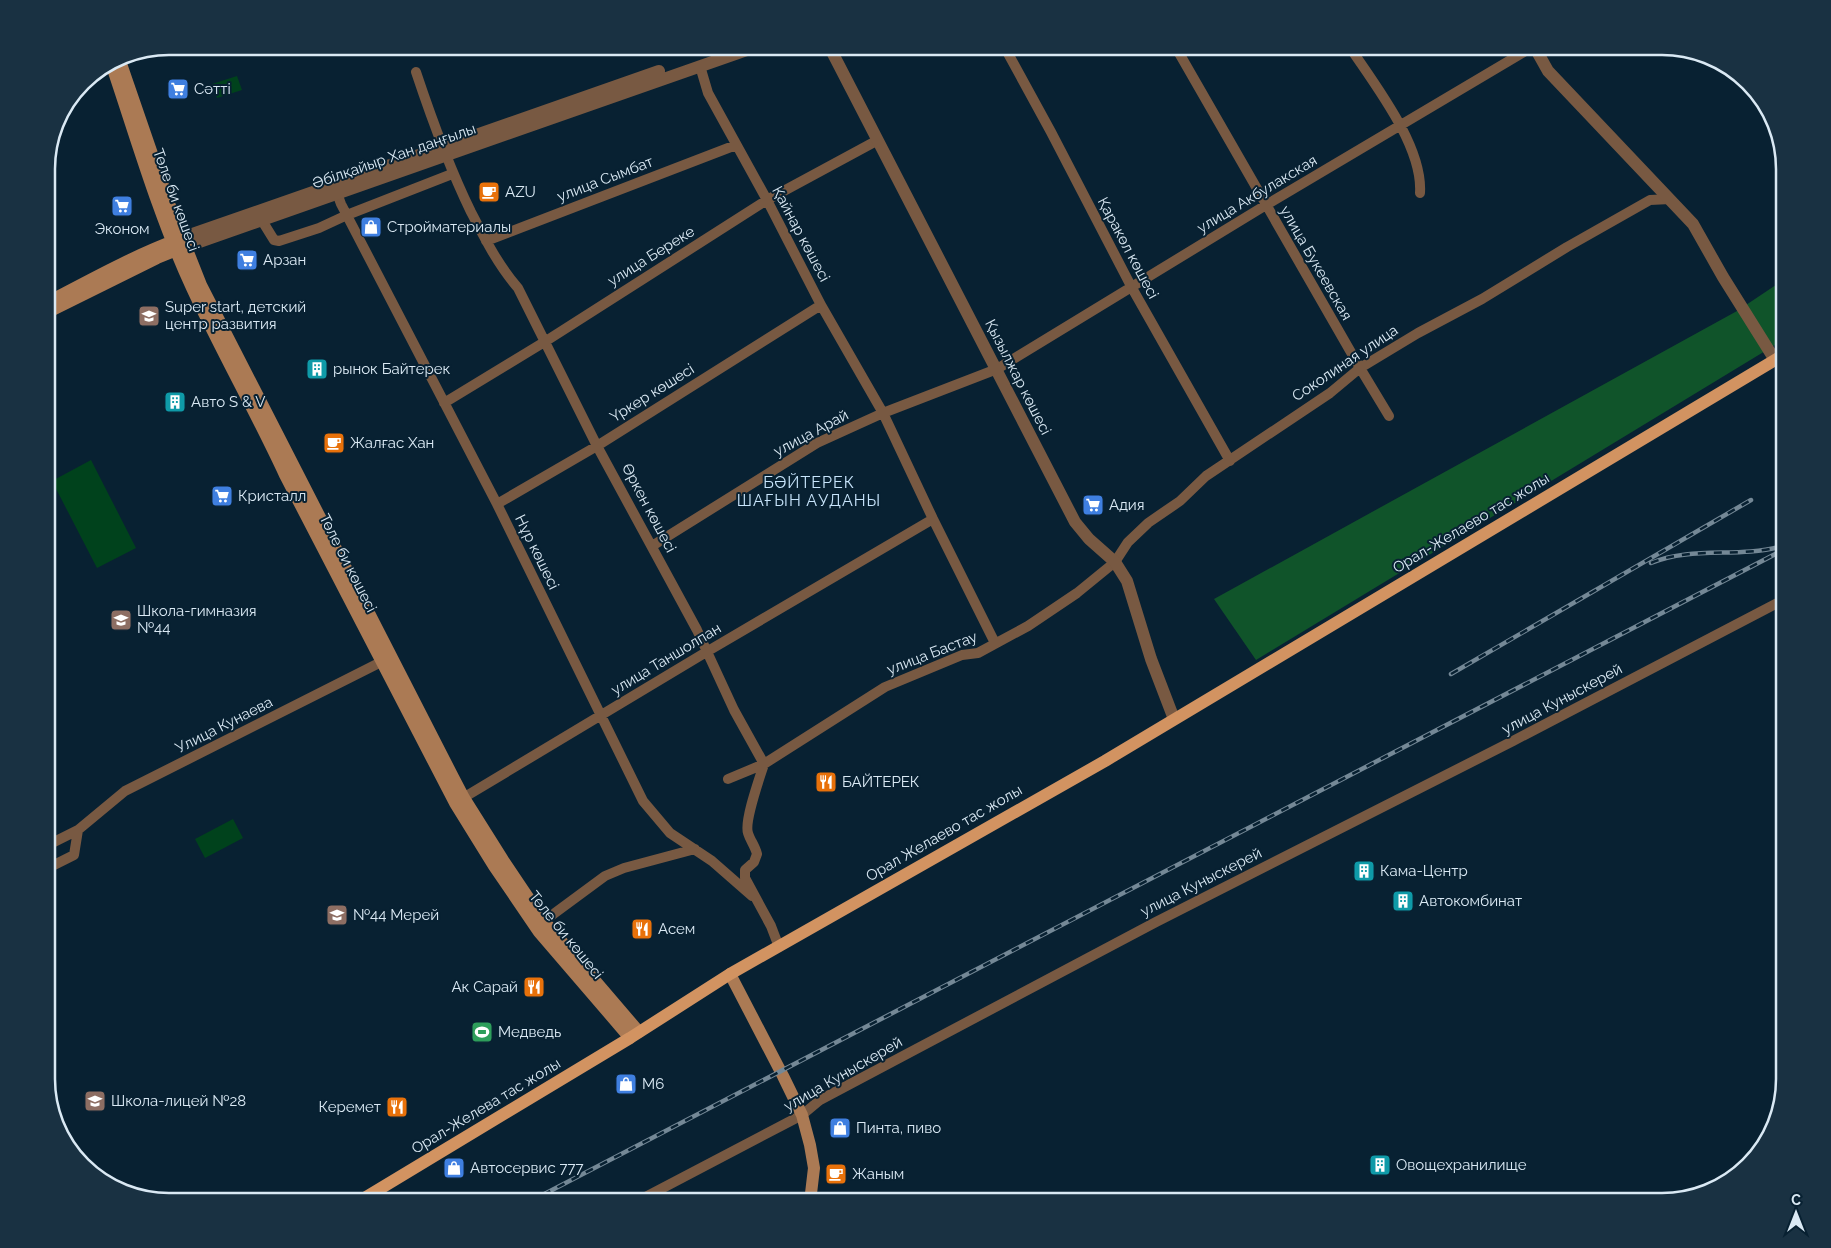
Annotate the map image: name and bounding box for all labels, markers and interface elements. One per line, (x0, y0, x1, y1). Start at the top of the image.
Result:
supermarket icon: Cәтті (166, 77, 190, 101)
place label: Cәтті (194, 80, 231, 98)
street label: Әбілқайыр Хан даңғылы (310, 120, 478, 192)
street label: Төле би көшесі (149, 146, 203, 254)
street label: улица Акбулакская (1194, 151, 1320, 237)
street label: улица Сымбат (554, 152, 656, 206)
cafe icon: AZU (477, 180, 501, 204)
place label: AZU (505, 183, 536, 201)
street label: Қайнар көшесі (768, 183, 834, 285)
supermarket icon: Эконом (110, 194, 134, 218)
street label: Қаракөл көшесі (1094, 194, 1162, 302)
street label: улица Букеевская (1276, 203, 1356, 323)
shop icon: Стройматериалы (359, 215, 383, 239)
place label: Стройматериалы (387, 218, 511, 236)
place label: Эконом (94, 220, 150, 238)
street label: улица Береке (604, 222, 698, 290)
supermarket icon: Арзан (235, 248, 259, 272)
place label: Арзан (263, 251, 306, 269)
place label: Super start, детский центр развития (165, 298, 306, 333)
school or university icon: Super start, детский центр развития (137, 304, 161, 328)
street label: Қызылжар көшесі (981, 316, 1055, 438)
street label: Соколиная улица (1289, 321, 1401, 405)
building icon: рынок Байтерек (305, 357, 329, 381)
place label: рынок Байтерек (333, 360, 451, 378)
street label: Үркер көшесі (607, 360, 697, 426)
building icon: Авто S & V (163, 390, 187, 414)
place label: Авто S & V (191, 393, 266, 411)
street label: улица Арай (770, 406, 852, 460)
cafe icon: Жалғас Хан (322, 431, 346, 455)
place label: Жалғас Хан (350, 434, 434, 452)
street label: Өркен көшесі (618, 461, 680, 555)
street label: Орал-Желаево тас жолы (1389, 469, 1553, 577)
district label: БӘЙТЕРЕК ШАҒЫН АУДАНЫ (737, 473, 881, 510)
supermarket icon: Кристалл (210, 484, 234, 508)
place label: Кристалл (238, 487, 306, 505)
supermarket icon: Адия (1081, 493, 1105, 517)
place label: Адия (1109, 496, 1145, 514)
street label: Төле би көшесі (315, 511, 381, 615)
street label: Нұр көшесі (511, 512, 563, 592)
place label: Школа-гимназия №44 (137, 602, 257, 637)
school or university icon: Школа-гимназия №44 (109, 608, 133, 632)
street label: улица Таншолпан (608, 619, 724, 699)
street label: улица Бастау (884, 627, 980, 679)
street label: улица Куныскерей (1499, 660, 1625, 738)
street label: Улица Кунаева (173, 693, 275, 757)
restaurant icon: БАЙТЕРЕК (814, 770, 838, 794)
place label: БАЙТЕРЕК (842, 773, 920, 791)
street label: Орал Желаево тас жолы (863, 781, 1025, 885)
street label: улица Куныскерей (1137, 844, 1265, 920)
building icon: Кама-Центр (1352, 859, 1376, 883)
place label: Кама-Центр (1380, 862, 1468, 880)
street label: Төле би көшесі (525, 887, 607, 983)
building icon: Автокомбинат (1391, 889, 1415, 913)
place label: Автокомбинат (1419, 892, 1522, 910)
school or university icon: №44 Мерей (325, 903, 349, 927)
place label: №44 Мерей (353, 906, 439, 924)
restaurant icon: Асем (630, 917, 654, 941)
place label: Асем (658, 920, 695, 938)
restaurant icon: Ак Сарай (522, 975, 546, 999)
place label: Ак Сарай (451, 978, 518, 996)
sports icon: Медведь (470, 1020, 494, 1044)
place label: Медведь (498, 1023, 561, 1041)
street label: улица Куныскерей (781, 1033, 905, 1115)
street label: Орал-Желева тас жолы (408, 1054, 564, 1158)
shop icon: М6 (614, 1072, 638, 1096)
place label: М6 (642, 1075, 664, 1093)
school or university icon: Школа-лицей №28 (83, 1089, 107, 1113)
place label: Школа-лицей №28 (111, 1092, 246, 1110)
restaurant icon: Керемет (385, 1095, 409, 1119)
place label: Керемет (319, 1098, 381, 1116)
shop icon: Пинта, пиво (828, 1116, 852, 1140)
place label: Пинта, пиво (856, 1119, 941, 1137)
building icon: Овощехранилище (1368, 1153, 1392, 1177)
shop icon: Автосервис 777 (442, 1156, 466, 1180)
place label: Овощехранилище (1396, 1156, 1527, 1174)
place label: Автосервис 777 (470, 1159, 584, 1177)
cafe icon: Жаным (824, 1162, 848, 1186)
place label: Жаным (852, 1165, 904, 1183)
north arrow (1771, 1188, 1821, 1238)
text: С (1791, 1192, 1801, 1208)

